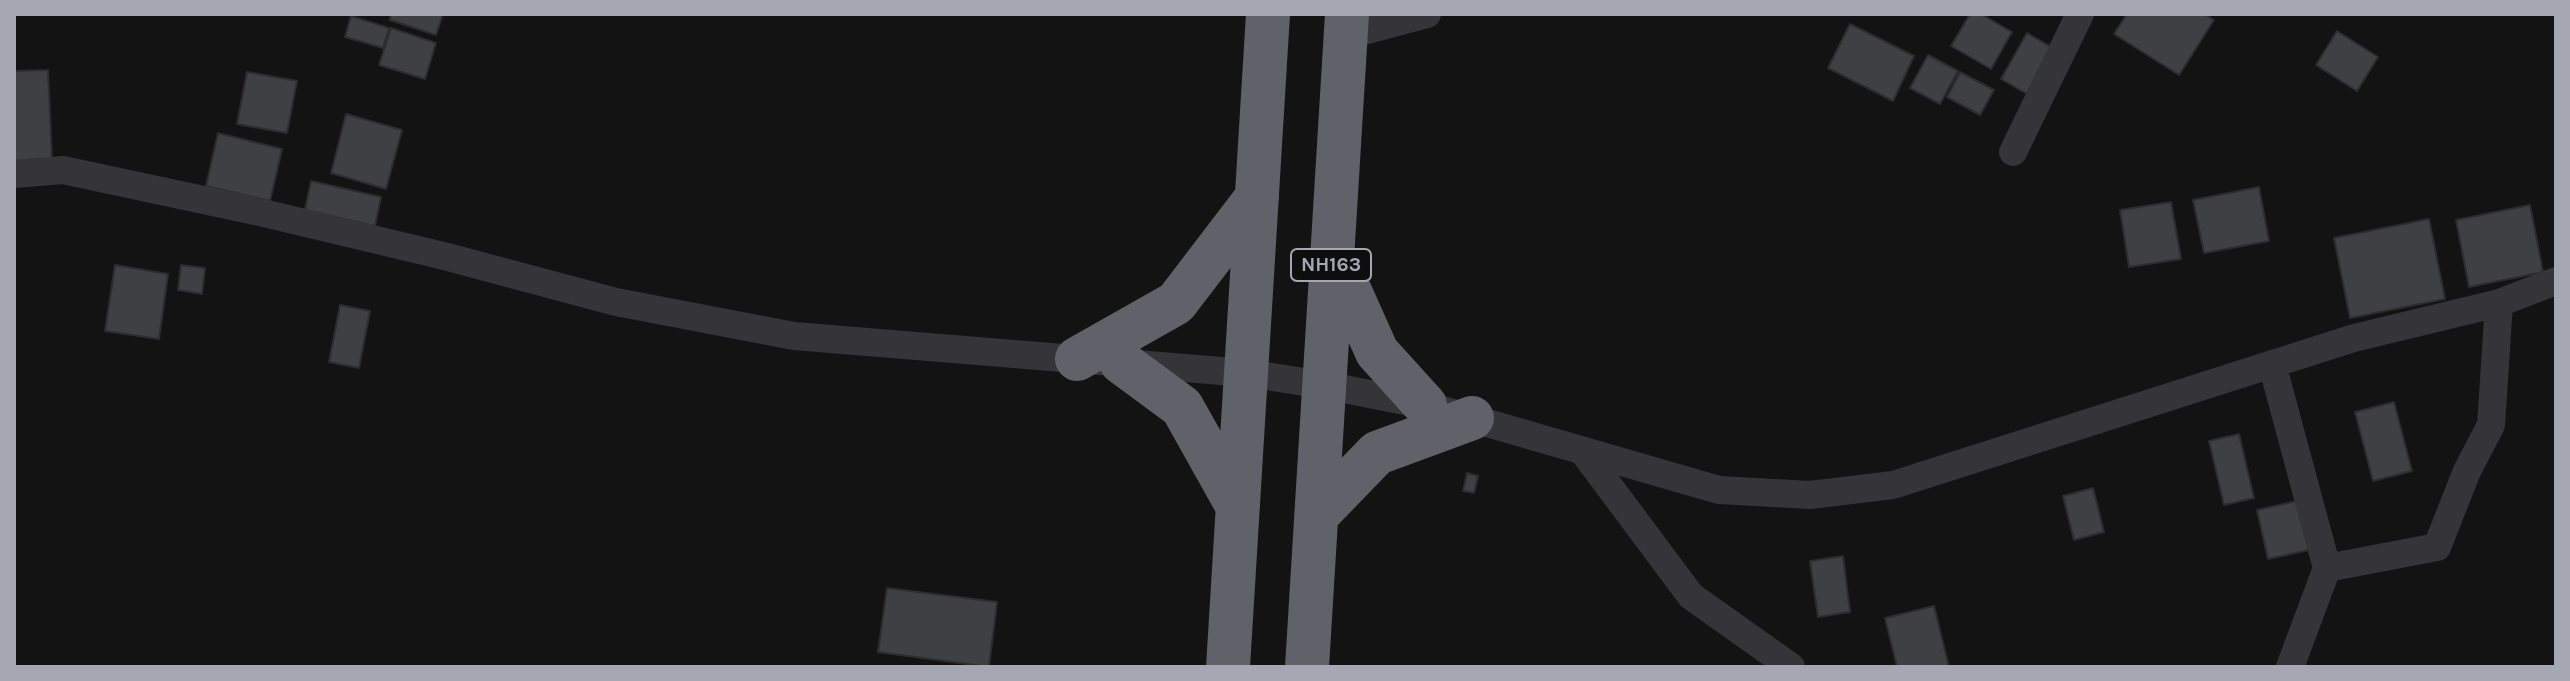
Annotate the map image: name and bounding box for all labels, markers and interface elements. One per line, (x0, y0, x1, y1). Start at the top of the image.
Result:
road number: NH163 (1291, 249, 1371, 281)

